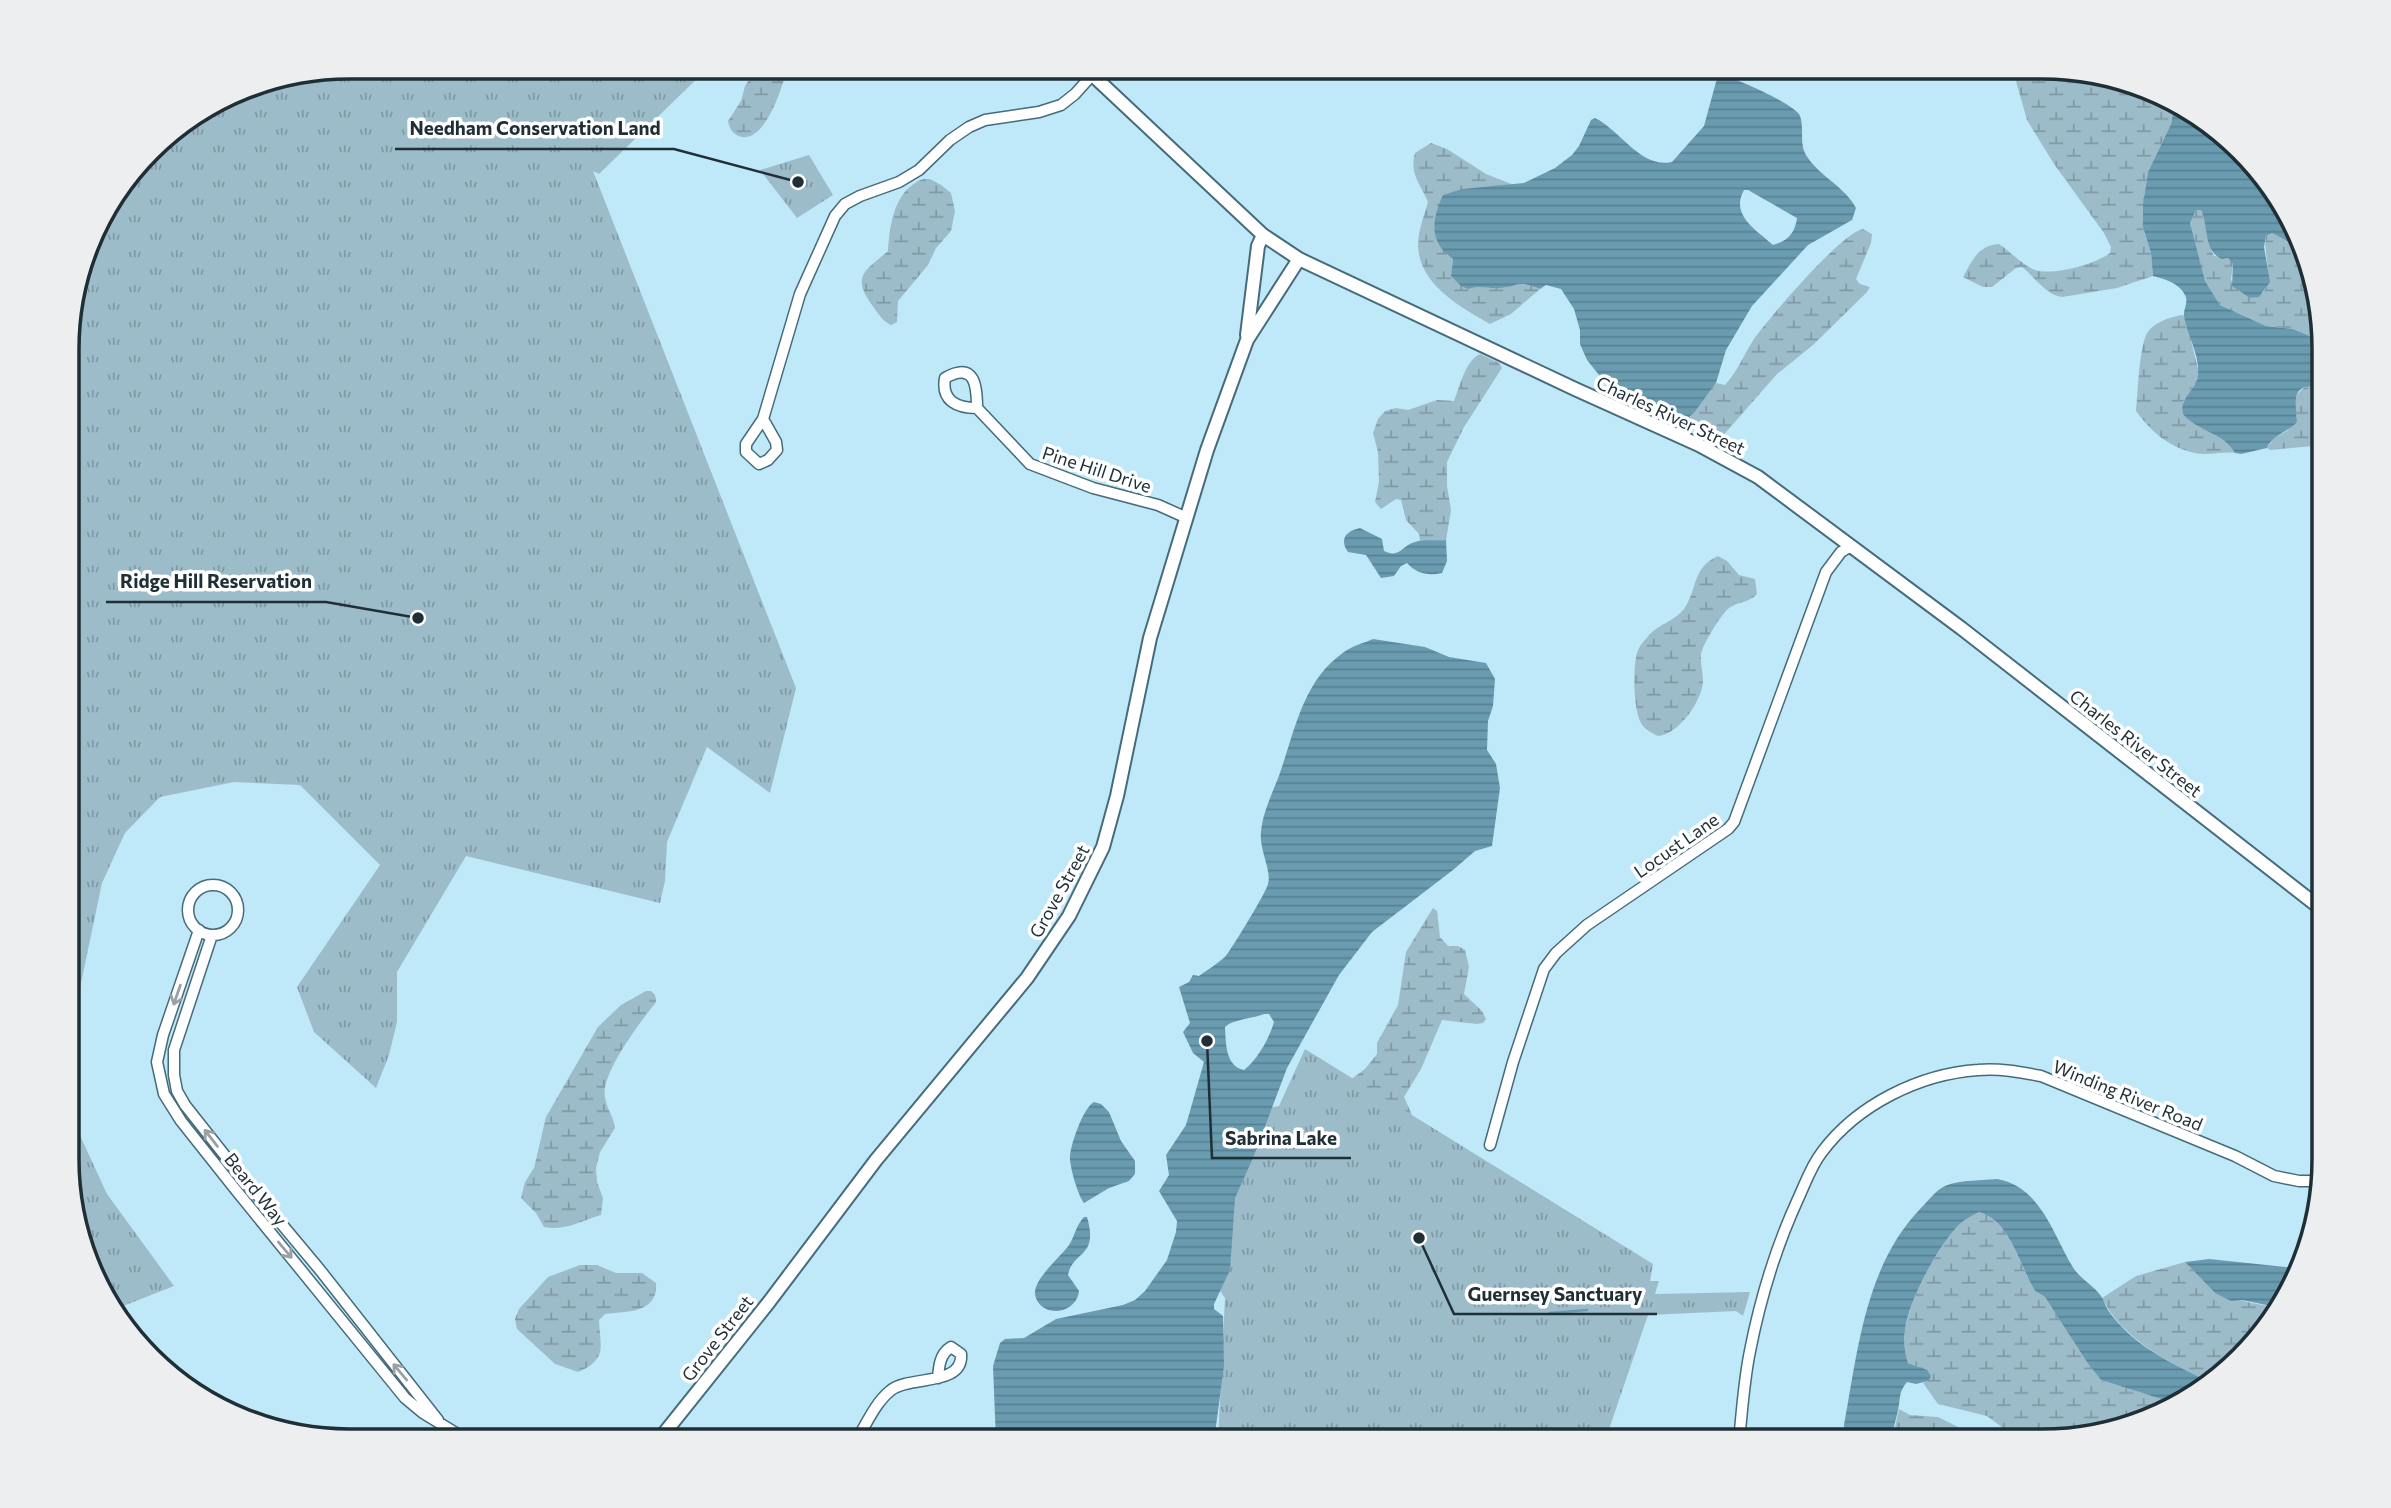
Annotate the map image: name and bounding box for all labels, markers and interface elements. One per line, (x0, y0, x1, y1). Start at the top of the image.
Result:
callout: Needham Conservation Land (395, 109, 674, 149)
text: Needham Conservation Land (409, 116, 661, 139)
street label: Charles River Street (1593, 371, 1749, 459)
street label: Pine Hill Drive (1040, 441, 1154, 497)
callout: Ridge Hill Reservation (106, 562, 326, 602)
text: Ridge Hill Reservation (120, 569, 312, 592)
street label: Charles River Street (2066, 685, 2206, 801)
street label: Locust Lane (1629, 808, 1723, 882)
street label: Grove Street (1024, 841, 1094, 941)
one-way arrow (170, 983, 182, 1005)
street label: Winding River Road (2050, 1055, 2206, 1135)
callout: Sabrina Lake (1212, 1118, 1351, 1158)
text: Sabrina Lake (1225, 1126, 1337, 1149)
one-way arrow (204, 1129, 219, 1148)
street label: Beard Way (220, 1148, 292, 1230)
one-way arrow (277, 1241, 293, 1259)
callout: Guernsey Sanctuary (1454, 1274, 1657, 1314)
text: Guernsey Sanctuary (1468, 1282, 1643, 1305)
street label: Grove Street (677, 1291, 757, 1385)
one-way arrow (393, 1363, 408, 1381)

